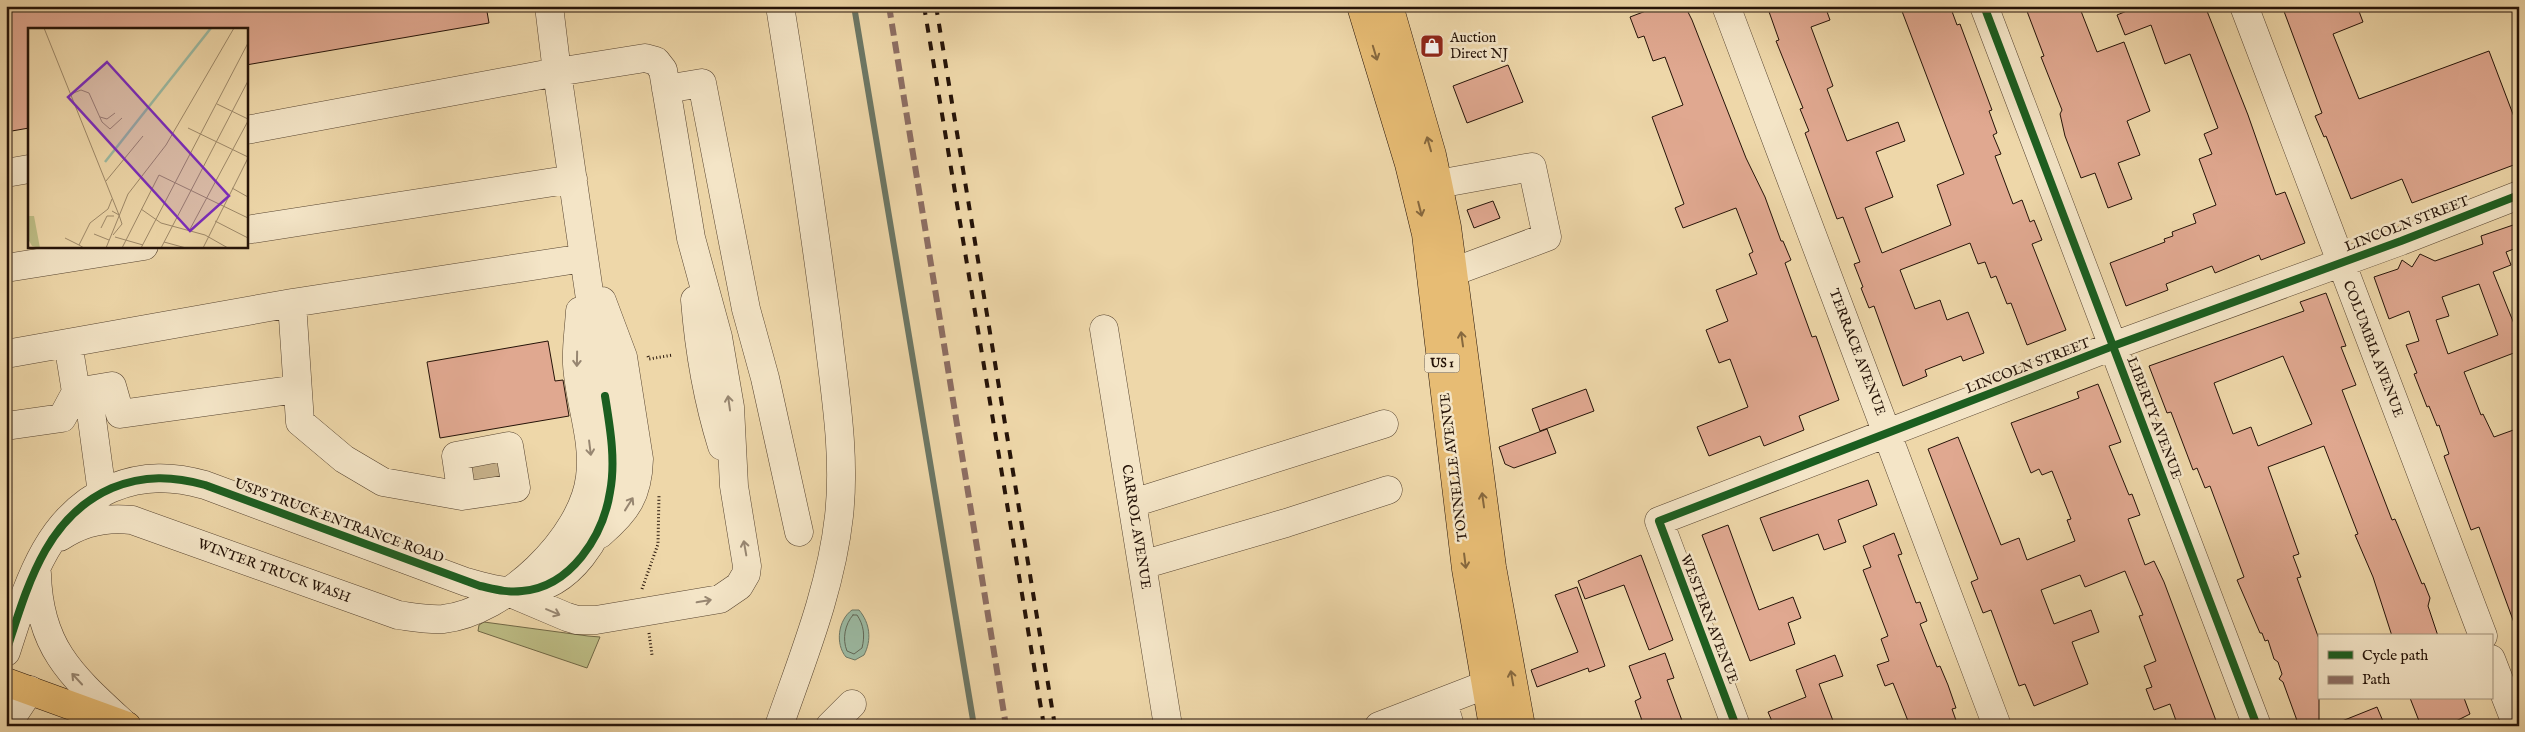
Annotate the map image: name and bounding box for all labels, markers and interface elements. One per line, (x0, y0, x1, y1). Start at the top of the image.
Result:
inset map (28, 28, 248, 248)
place label: Auction Direct NJ (1449, 29, 1509, 63)
shop icon: Auction Direct NJ (1419, 33, 1445, 59)
one-way arrow (1371, 45, 1381, 61)
one-way arrow (1424, 137, 1434, 153)
street label: LINCOLN STREET (2342, 192, 2473, 256)
one-way arrow (1416, 201, 1425, 217)
street label: COLUMBIA AVENUE (2339, 278, 2408, 420)
street label: TERRACE AVENUE (1825, 286, 1890, 418)
one-way arrow (1457, 331, 1467, 347)
street label: LINCOLN STREET (1963, 334, 2094, 398)
one-way arrow (573, 350, 582, 366)
road number: US 1 (1424, 353, 1460, 372)
street label: LIBERTY AVENUE (2122, 354, 2186, 482)
street label: TONNELLE AVENUE (1436, 391, 1472, 542)
one-way arrow (724, 395, 734, 411)
one-way arrow (585, 440, 595, 456)
street label: CARROL AVENUE (1117, 463, 1155, 591)
street label: USPS TRUCK ENTRANCE ROAD (232, 475, 446, 567)
one-way arrow (1478, 492, 1488, 508)
one-way arrow (624, 497, 634, 511)
street label: WINTER TRUCK WASH (195, 535, 353, 607)
one-way arrow (740, 540, 750, 556)
street label: WESTERN AVENUE (1676, 552, 1742, 687)
one-way arrow (1460, 553, 1470, 569)
one-way arrow (696, 596, 712, 606)
one-way arrow (545, 607, 560, 617)
legend (2318, 634, 2492, 700)
text: Cycle path (2362, 646, 2428, 665)
one-way arrow (1507, 670, 1516, 686)
text: Path (2362, 670, 2390, 689)
one-way arrow (71, 673, 83, 685)

